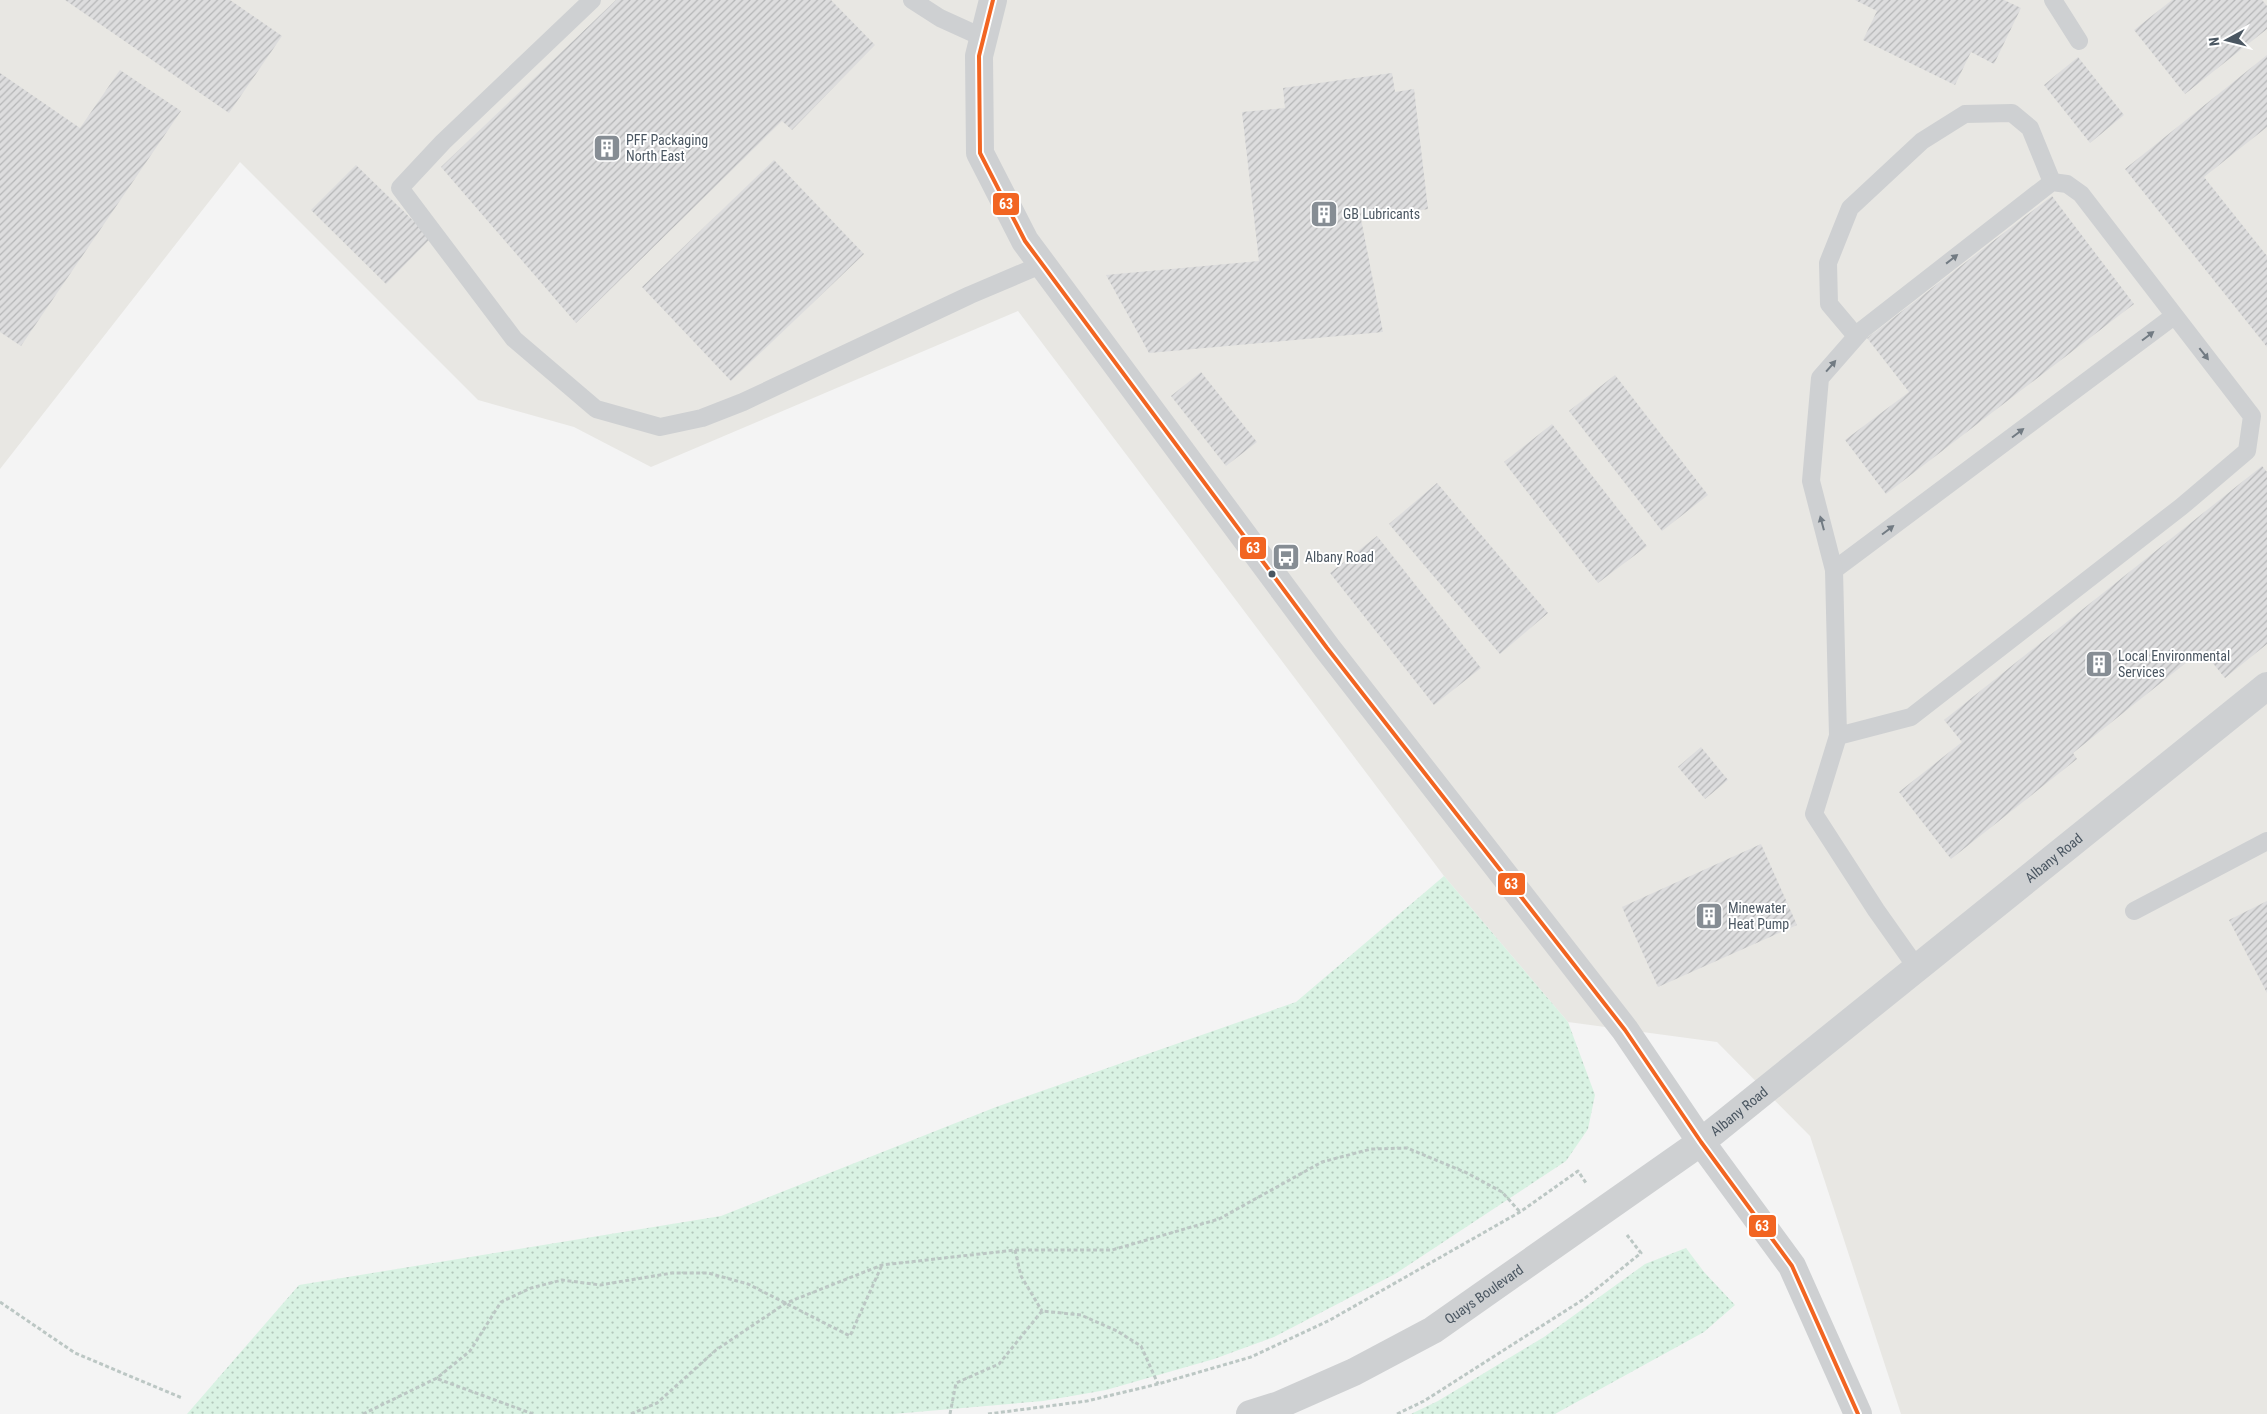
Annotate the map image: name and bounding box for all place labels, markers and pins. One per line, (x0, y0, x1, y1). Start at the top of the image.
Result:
place label: PFF Packaging North East (626, 132, 708, 164)
building icon: PFF Packaging North East (592, 133, 622, 163)
building icon: GB Lubricants (1309, 199, 1339, 229)
place label: GB Lubricants (1343, 206, 1420, 222)
bus stop icon: Albany Road (1271, 542, 1301, 572)
place label: Albany Road (1305, 549, 1374, 565)
unlabelled marker (1267, 569, 1277, 579)
place label: Local Environmental Services (2118, 648, 2230, 680)
building icon: Local Environmental Services (2084, 649, 2114, 679)
place label: Minewater Heat Pump (1728, 900, 1789, 932)
building icon: Minewater Heat Pump (1694, 901, 1724, 931)

